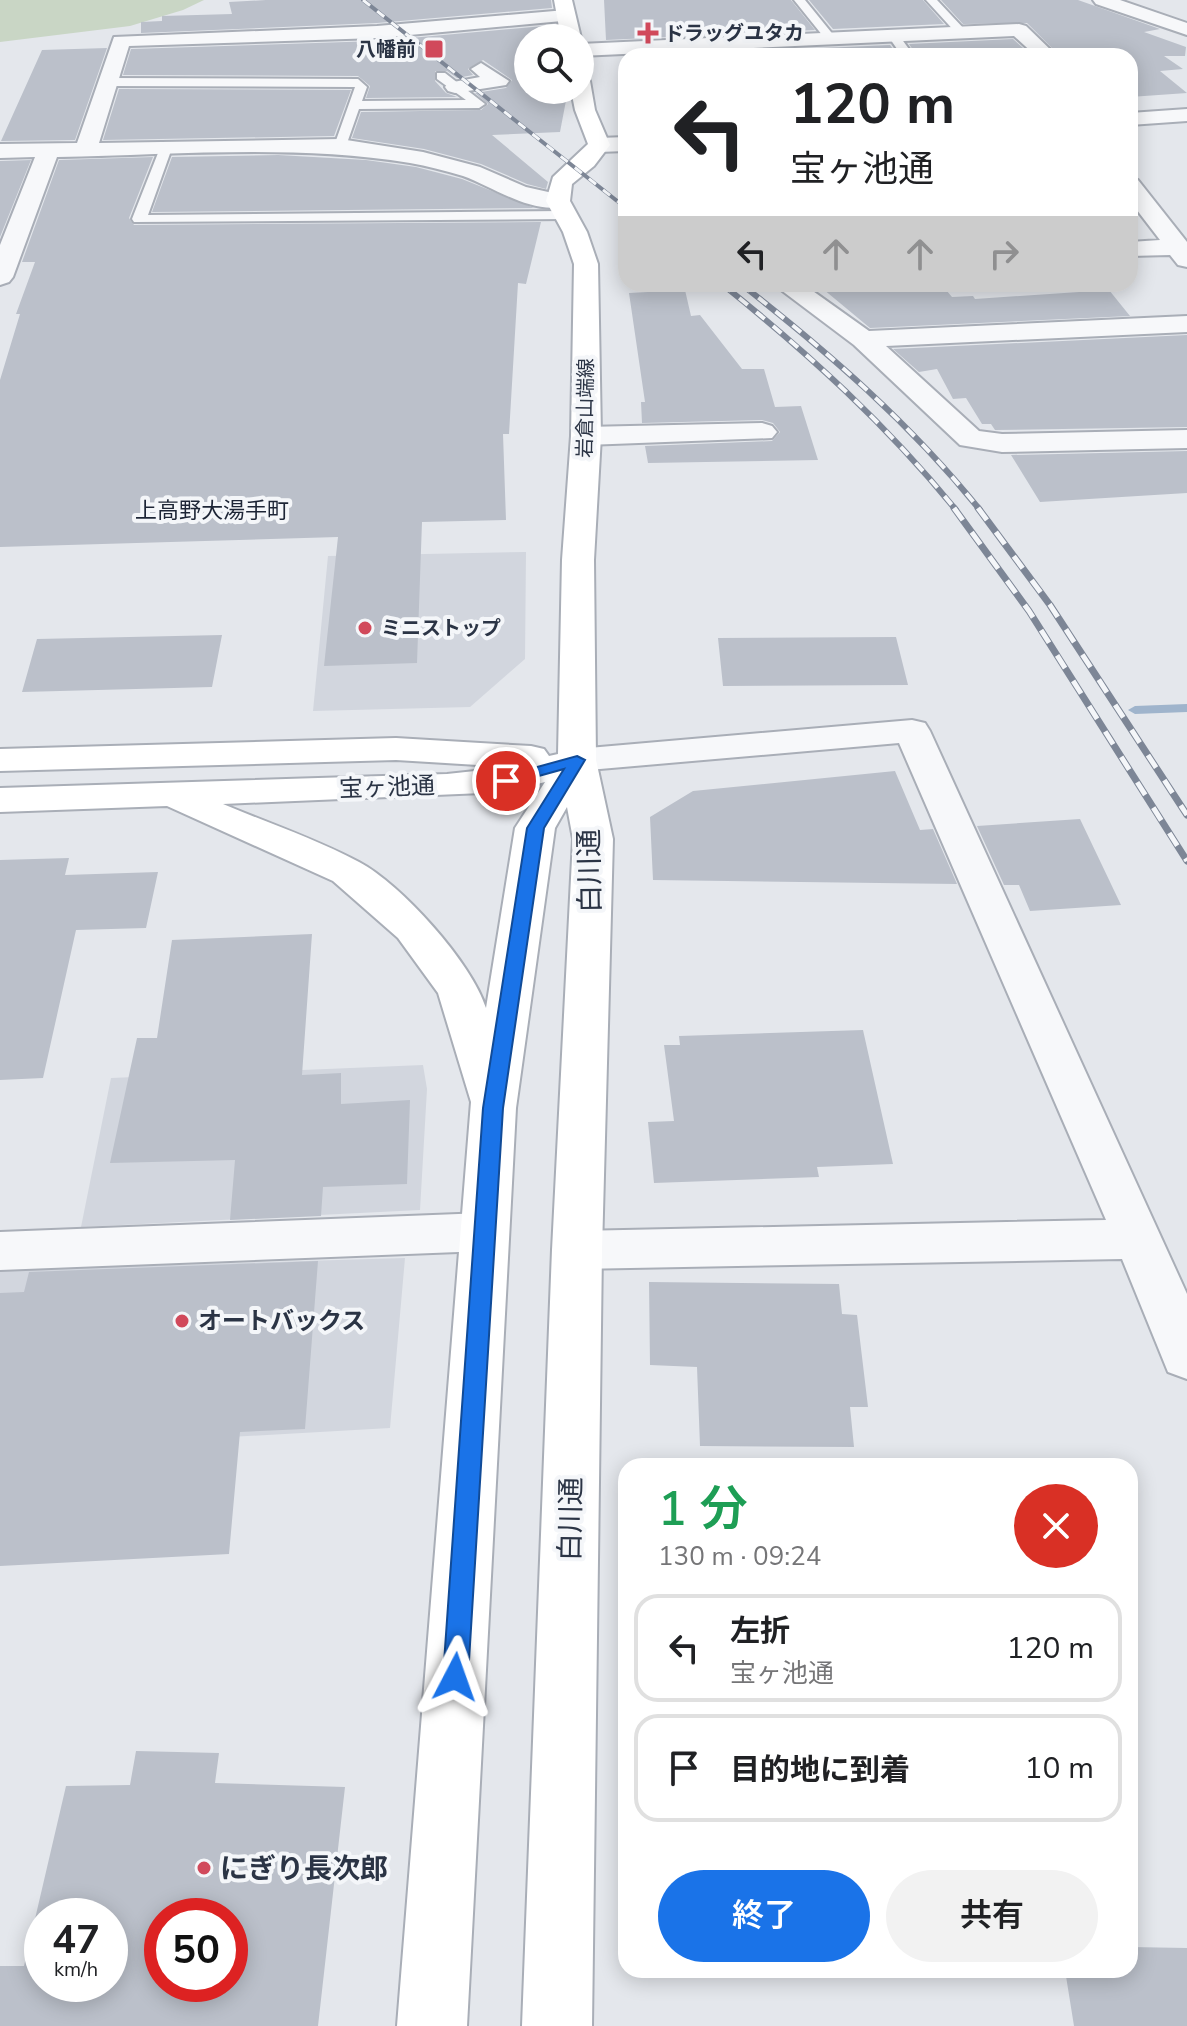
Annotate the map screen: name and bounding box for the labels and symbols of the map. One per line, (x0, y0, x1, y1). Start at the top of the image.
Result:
place label: ドラッグユタカ (664, 20, 804, 47)
marker: ドラッグユタカ (639, 24, 657, 42)
place label: 八幡前 (356, 36, 416, 63)
marker: 八幡前 (423, 38, 445, 60)
street label: 岩倉山端線 (571, 358, 600, 458)
district label: 上高野大湯手町 (135, 496, 289, 526)
place label: ミニストップ (381, 615, 501, 642)
marker: ミニストップ (356, 619, 374, 637)
pin (472, 747, 540, 815)
street label: 宝ヶ池通 (338, 769, 436, 805)
street label: 白川通 (570, 829, 610, 913)
place label: オートバックス (198, 1305, 365, 1337)
marker: オートバックス (173, 1312, 191, 1330)
street label: 白川通 (551, 1477, 591, 1561)
position arrow (413, 1635, 497, 1719)
place label: にぎり長次郎 (220, 1850, 388, 1888)
marker: にぎり長次郎 (195, 1859, 213, 1877)
speed limit sign: 50 (144, 1898, 248, 2002)

